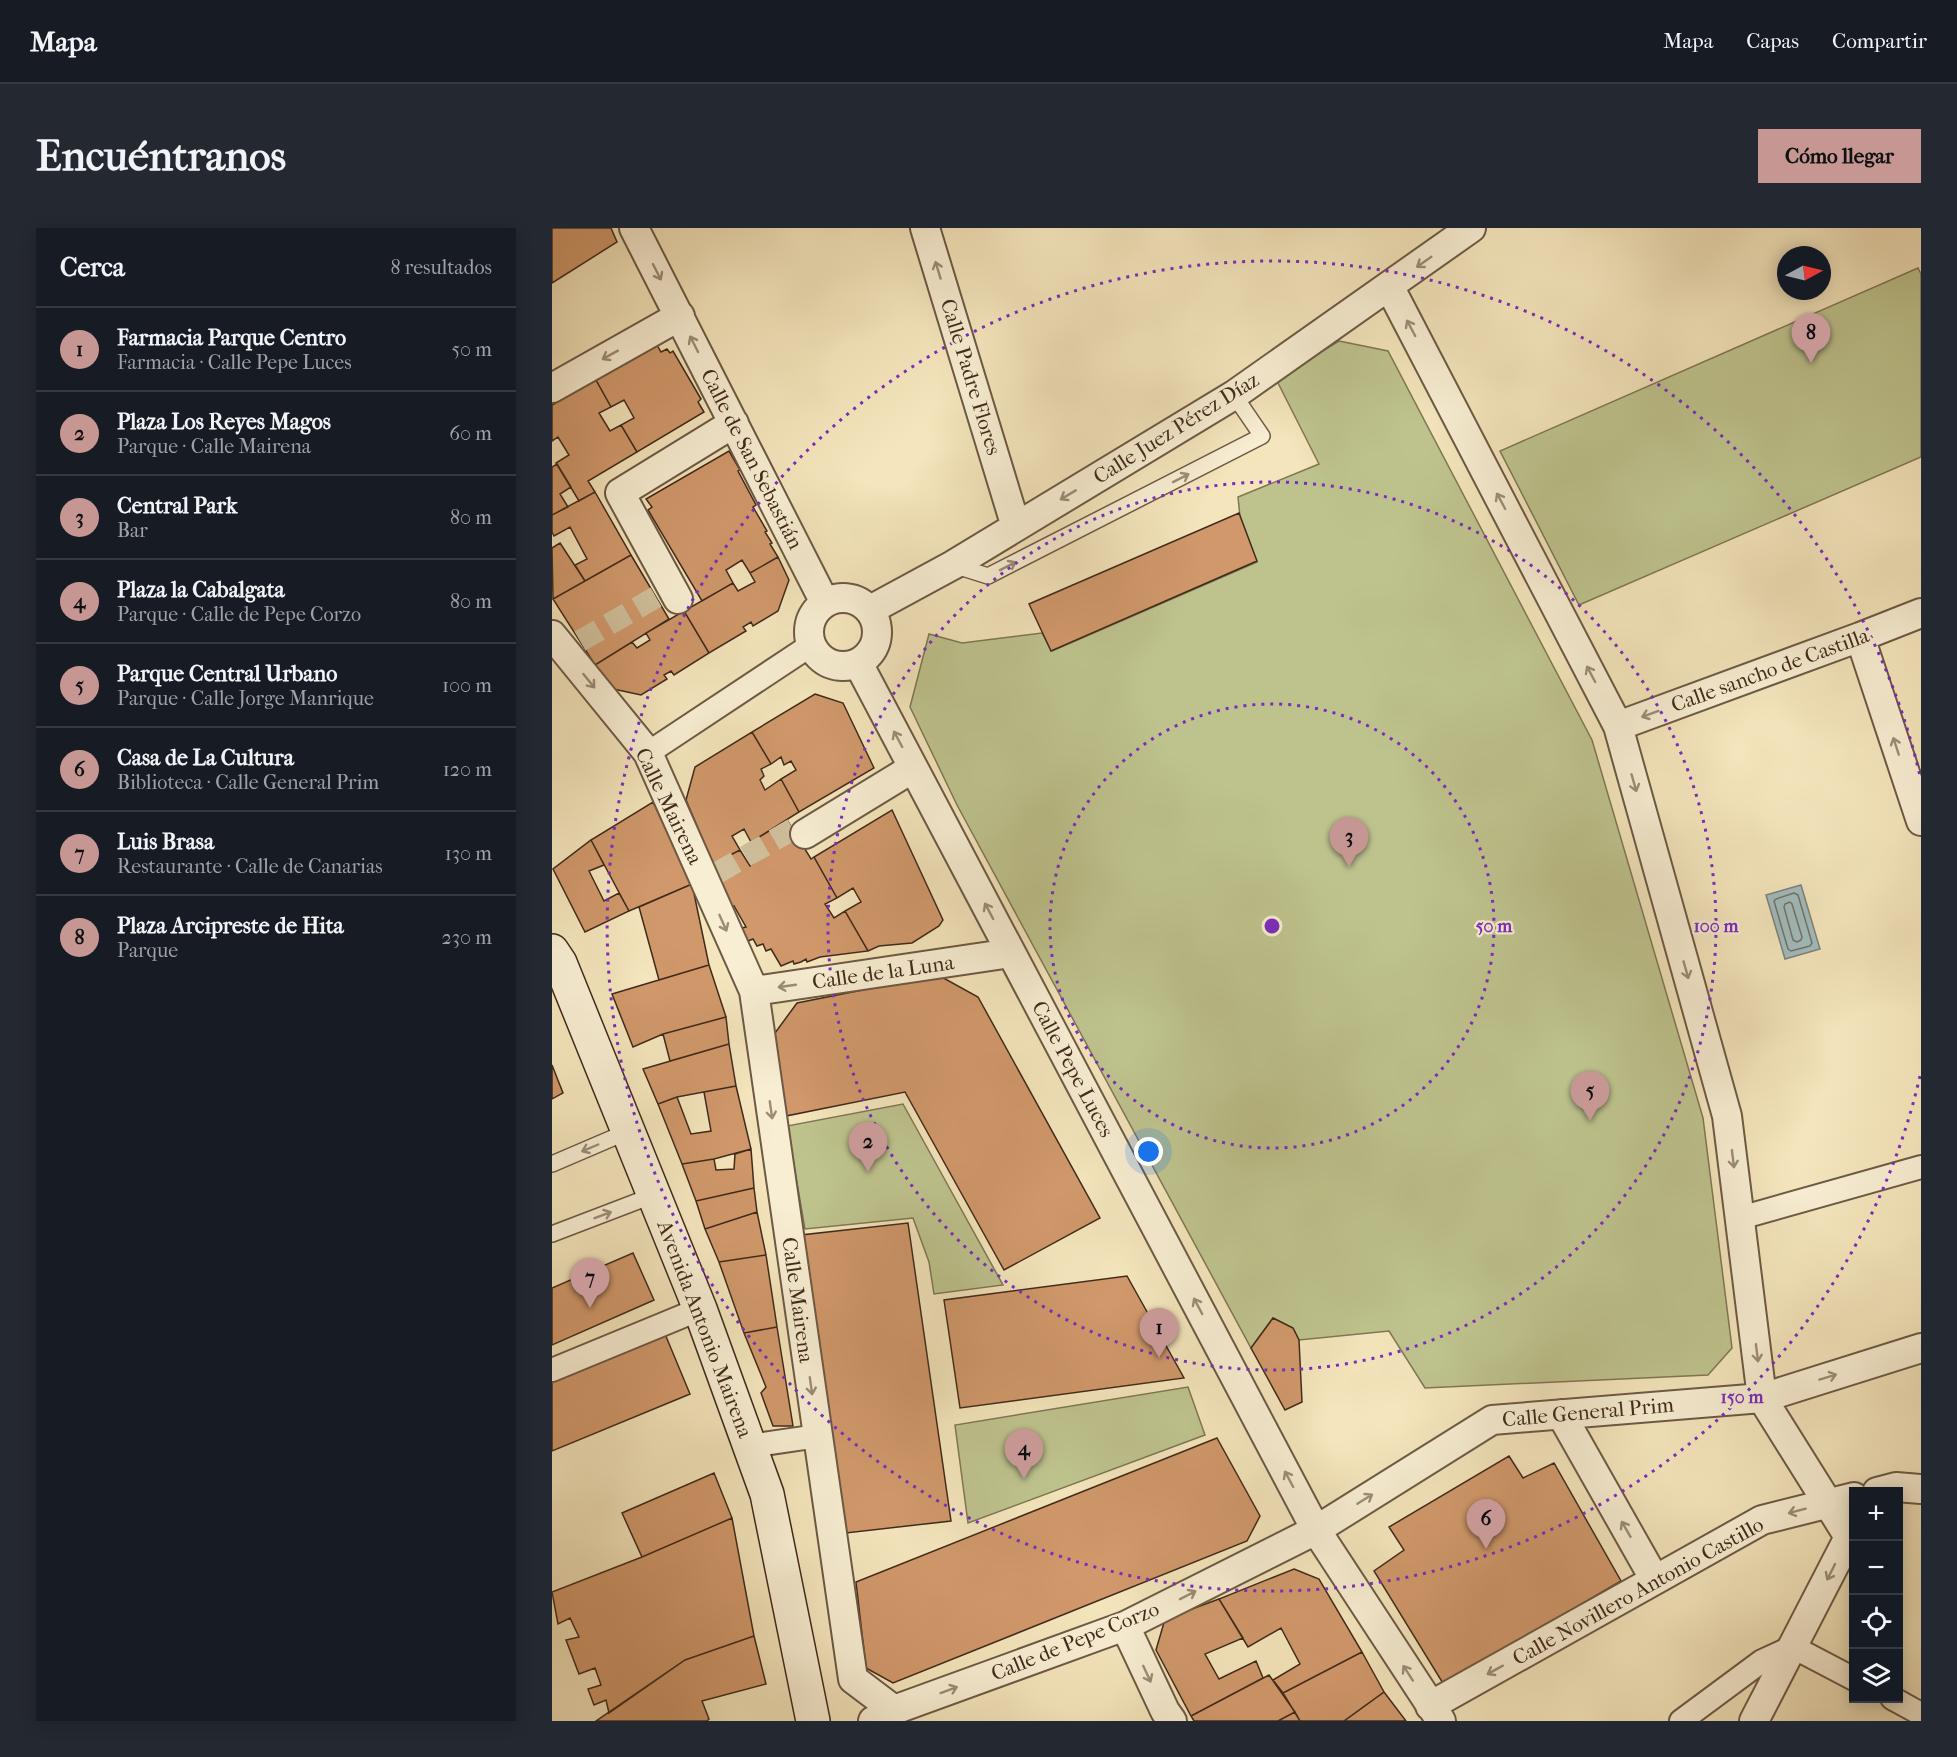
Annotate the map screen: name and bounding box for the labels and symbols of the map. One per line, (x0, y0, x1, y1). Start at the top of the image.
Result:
north arrow (1777, 246, 1831, 300)
one-way arrow (1416, 256, 1432, 268)
one-way arrow (932, 261, 943, 280)
one-way arrow (651, 263, 663, 280)
street label: Calle Padre Flores (936, 296, 1006, 458)
pin: 8 (1792, 314, 1830, 363)
one-way arrow (1405, 320, 1416, 338)
one-way arrow (688, 336, 699, 354)
one-way arrow (602, 350, 620, 361)
street label: Calle de San Sebastián (696, 365, 808, 553)
street label: Calle Juez Pérez Díaz (1089, 367, 1263, 489)
one-way arrow (1172, 471, 1190, 483)
one-way arrow (1060, 490, 1077, 502)
one-way arrow (1495, 493, 1506, 511)
one-way arrow (998, 560, 1016, 571)
street label: Calle sancho de Castilla (1668, 623, 1872, 717)
one-way arrow (1585, 666, 1596, 684)
one-way arrow (582, 672, 595, 688)
one-way arrow (1641, 710, 1660, 721)
one-way arrow (892, 730, 903, 748)
one-way arrow (1890, 737, 1901, 756)
street label: Calle Mairena (631, 744, 708, 868)
one-way arrow (1629, 773, 1640, 792)
pin: 3 (1330, 818, 1368, 867)
one-way arrow (983, 903, 995, 920)
one-way arrow (718, 913, 730, 931)
centre of rings (1262, 916, 1282, 936)
text: 50 m (1476, 916, 1513, 937)
text: 100 m (1693, 916, 1740, 937)
street label: Calle de la Luna (811, 950, 956, 994)
one-way arrow (1681, 960, 1693, 979)
one-way arrow (778, 981, 798, 992)
street label: Calle Pepe Luces (1027, 997, 1119, 1141)
pin: 5 (1570, 1072, 1610, 1121)
one-way arrow (765, 1100, 776, 1119)
pin: 2 (848, 1122, 888, 1172)
your location (1134, 1137, 1163, 1166)
one-way arrow (582, 1143, 600, 1154)
one-way arrow (1728, 1149, 1739, 1169)
one-way arrow (593, 1208, 612, 1219)
street label: Avenida Antonio Mairena (652, 1216, 758, 1441)
street label: Calle Mairena (777, 1236, 819, 1365)
pin: 7 (570, 1258, 609, 1308)
one-way arrow (1192, 1298, 1203, 1316)
pin: 1 (1140, 1308, 1178, 1358)
one-way arrow (1752, 1342, 1763, 1362)
one-way arrow (1818, 1371, 1837, 1382)
one-way arrow (805, 1376, 816, 1396)
text: 150 m (1721, 1387, 1764, 1408)
street label: Calle General Prim (1501, 1392, 1675, 1431)
pin: 4 (1004, 1430, 1044, 1479)
one-way arrow (1283, 1470, 1294, 1488)
one-way arrow (1357, 1493, 1374, 1506)
pin: 6 (1466, 1500, 1506, 1549)
one-way arrow (1788, 1505, 1807, 1517)
street label: Calle Novillero Antonio Castillo (1508, 1512, 1768, 1670)
one-way arrow (1620, 1521, 1632, 1538)
one-way arrow (1825, 1563, 1837, 1580)
one-way arrow (1178, 1588, 1196, 1600)
street label: Calle de Pepe Corzo (988, 1596, 1162, 1686)
one-way arrow (1402, 1664, 1415, 1681)
one-way arrow (1487, 1664, 1504, 1676)
one-way arrow (1142, 1665, 1154, 1683)
one-way arrow (939, 1684, 957, 1695)

